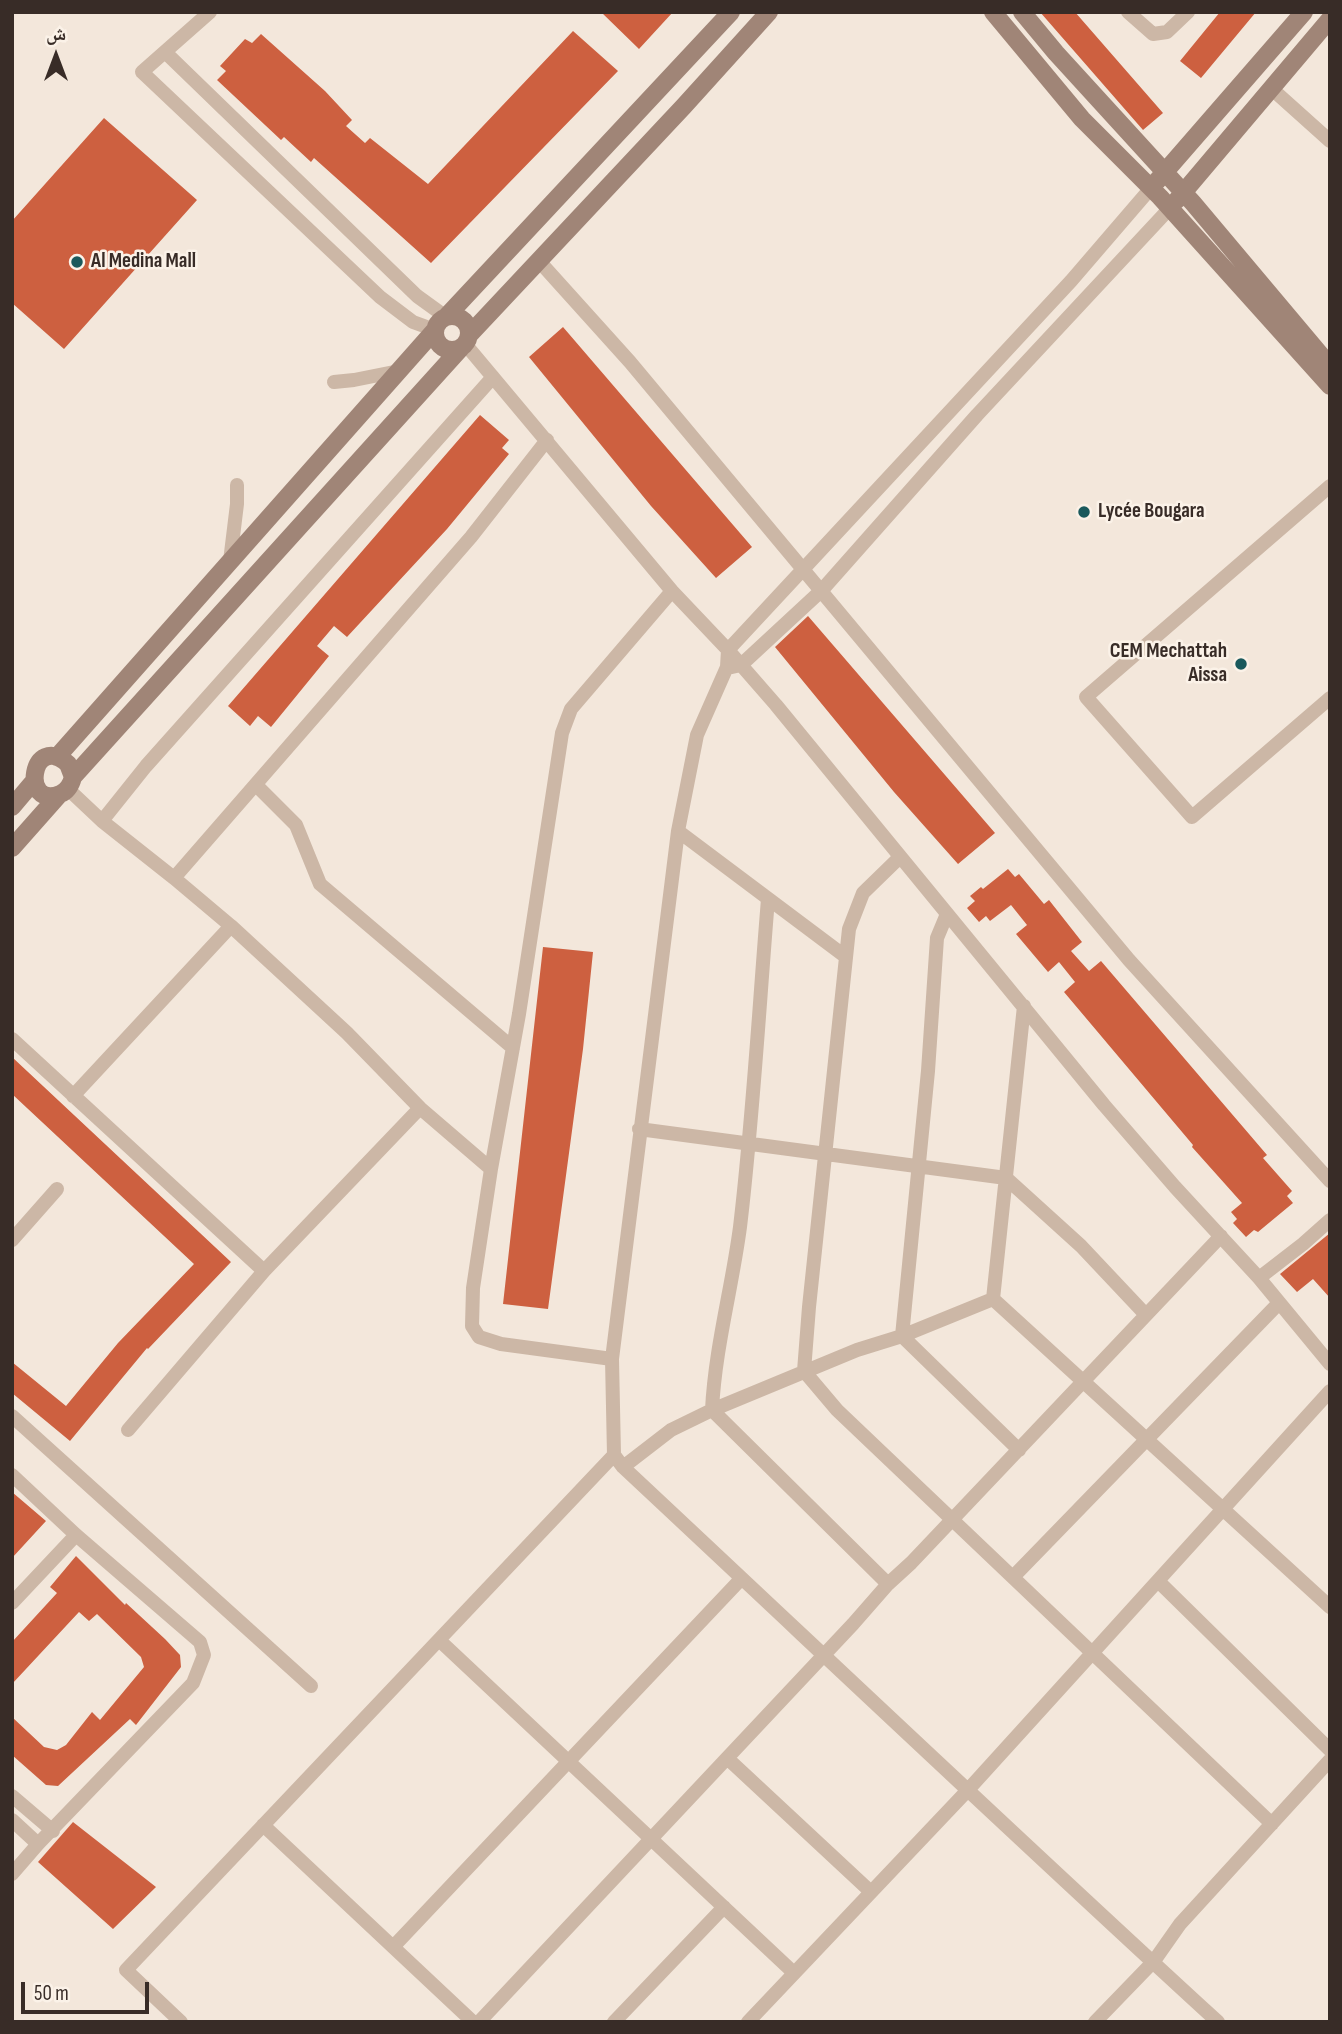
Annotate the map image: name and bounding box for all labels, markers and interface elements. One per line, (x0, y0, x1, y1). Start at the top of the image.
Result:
north arrow (21, 21, 91, 91)
text: ش (46, 23, 66, 46)
place label: Al Medina Mall (91, 249, 196, 275)
marker: Al Medina Mall (69, 254, 85, 270)
place label: Lycée Bougara (1098, 499, 1205, 525)
marker: Lycée Bougara (1076, 504, 1092, 520)
place label: CEM Mechattah Aissa (1110, 639, 1227, 689)
marker: CEM Mechattah Aissa (1233, 656, 1249, 672)
scale bar (24, 1968, 152, 2012)
text: 50 m (34, 1981, 69, 2006)

